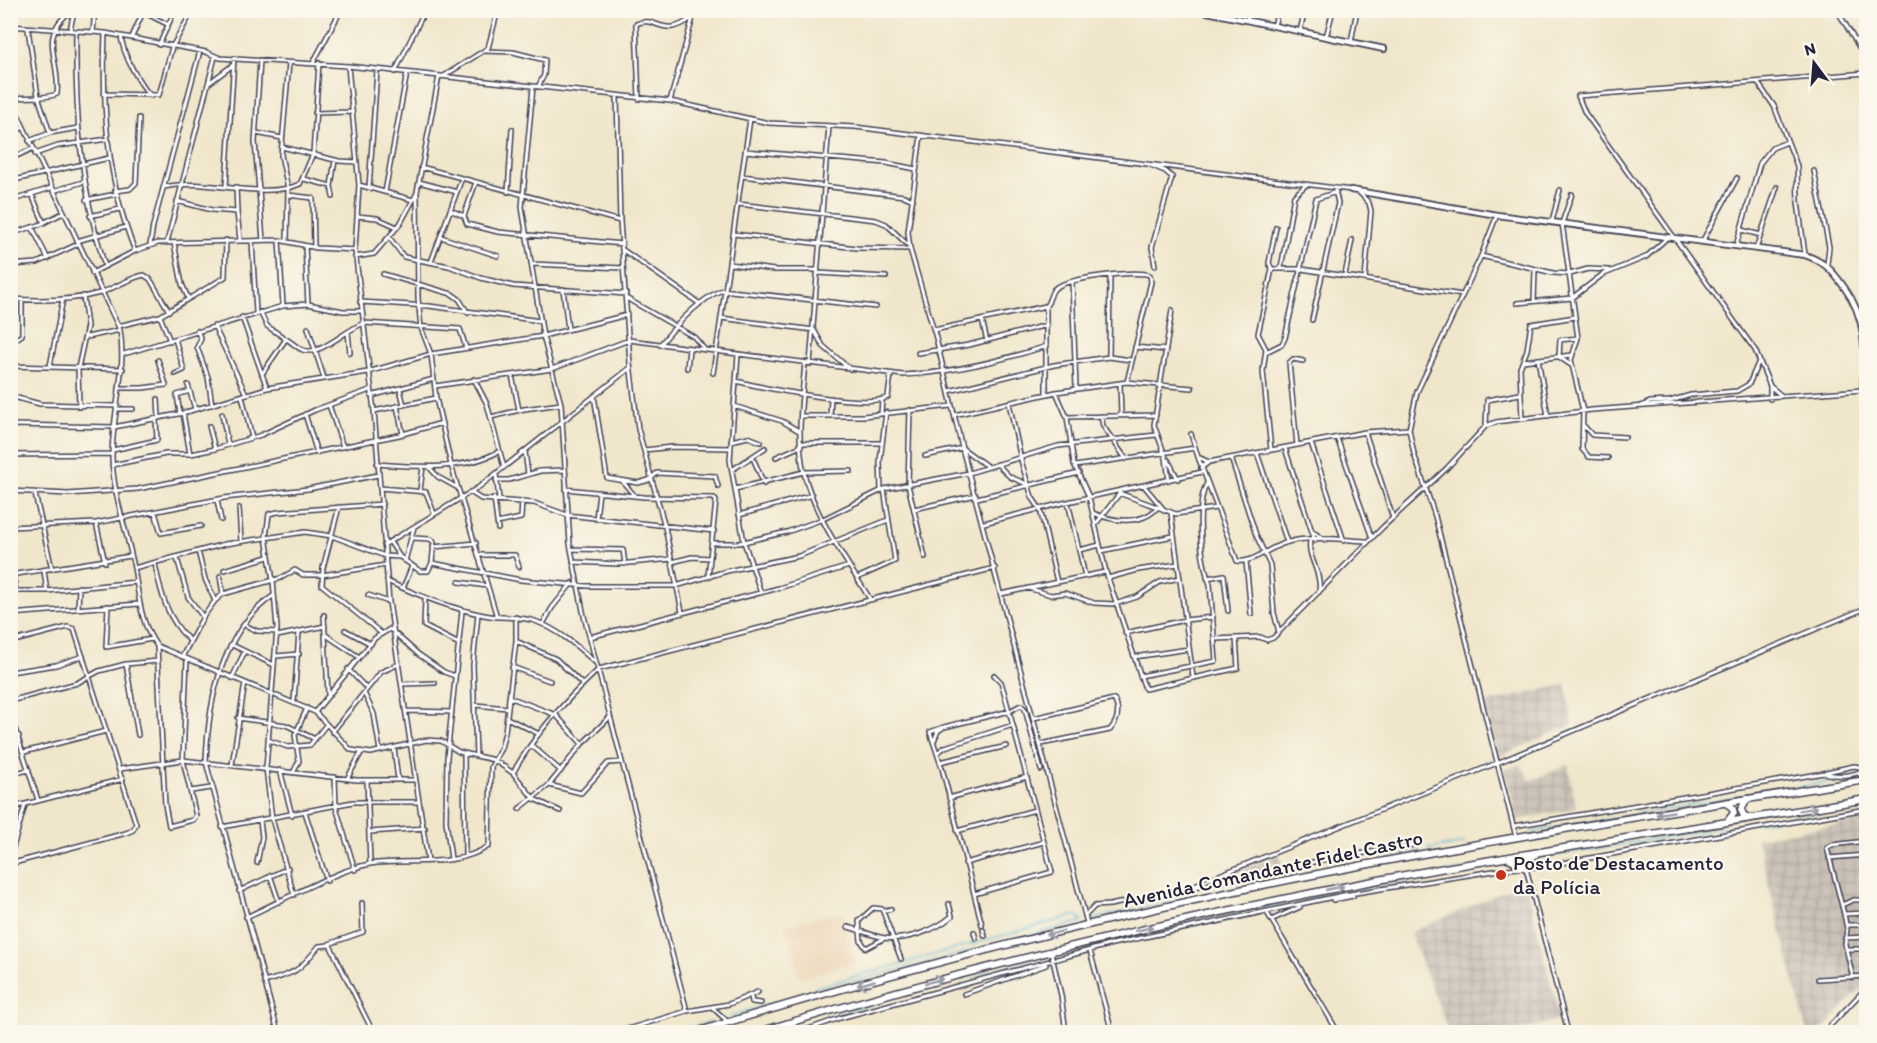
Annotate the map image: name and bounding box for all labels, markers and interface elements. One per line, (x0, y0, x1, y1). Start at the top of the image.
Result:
north arrow (1784, 33, 1844, 93)
text: N (1802, 38, 1818, 60)
one-way arrow (1798, 803, 1818, 814)
one-way arrow (1656, 807, 1676, 818)
street label: Avenida Comandante Fidel Castro (1121, 824, 1425, 913)
place label: Posto de Destacamento da Polícia (1513, 850, 1724, 899)
marker: Posto de Destacamento da Polícia (1494, 868, 1508, 882)
one-way arrow (1325, 882, 1344, 894)
one-way arrow (1134, 923, 1153, 935)
one-way arrow (1046, 927, 1065, 939)
one-way arrow (924, 974, 943, 986)
one-way arrow (857, 977, 876, 989)

